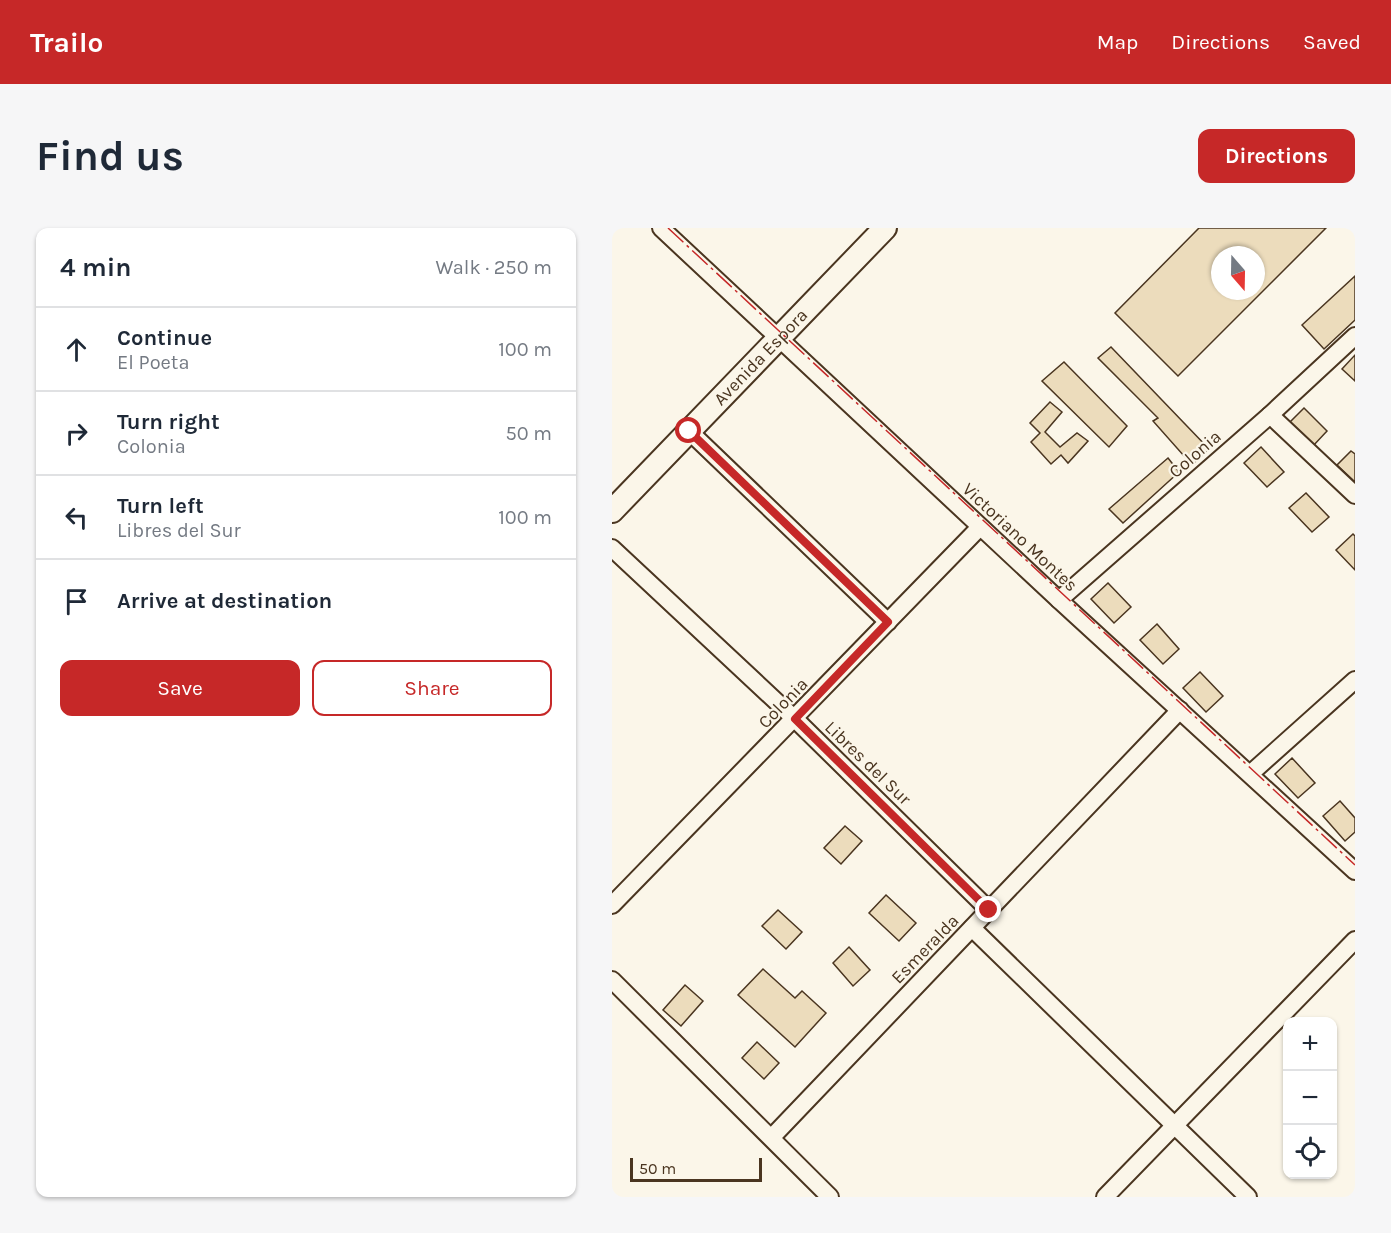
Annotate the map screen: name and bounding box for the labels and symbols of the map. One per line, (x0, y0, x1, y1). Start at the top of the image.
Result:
north arrow (1211, 246, 1265, 300)
street label: Avenida Espora (709, 304, 812, 410)
route start (675, 417, 701, 443)
street label: Colonia (1164, 425, 1226, 483)
street label: Victoriano Montes (958, 478, 1082, 596)
street label: Colonia (754, 673, 812, 733)
street label: Libres del Sur (820, 716, 916, 810)
route end (975, 896, 1001, 922)
street label: Esmeralda (887, 910, 963, 988)
scale bar (630, 1155, 762, 1182)

